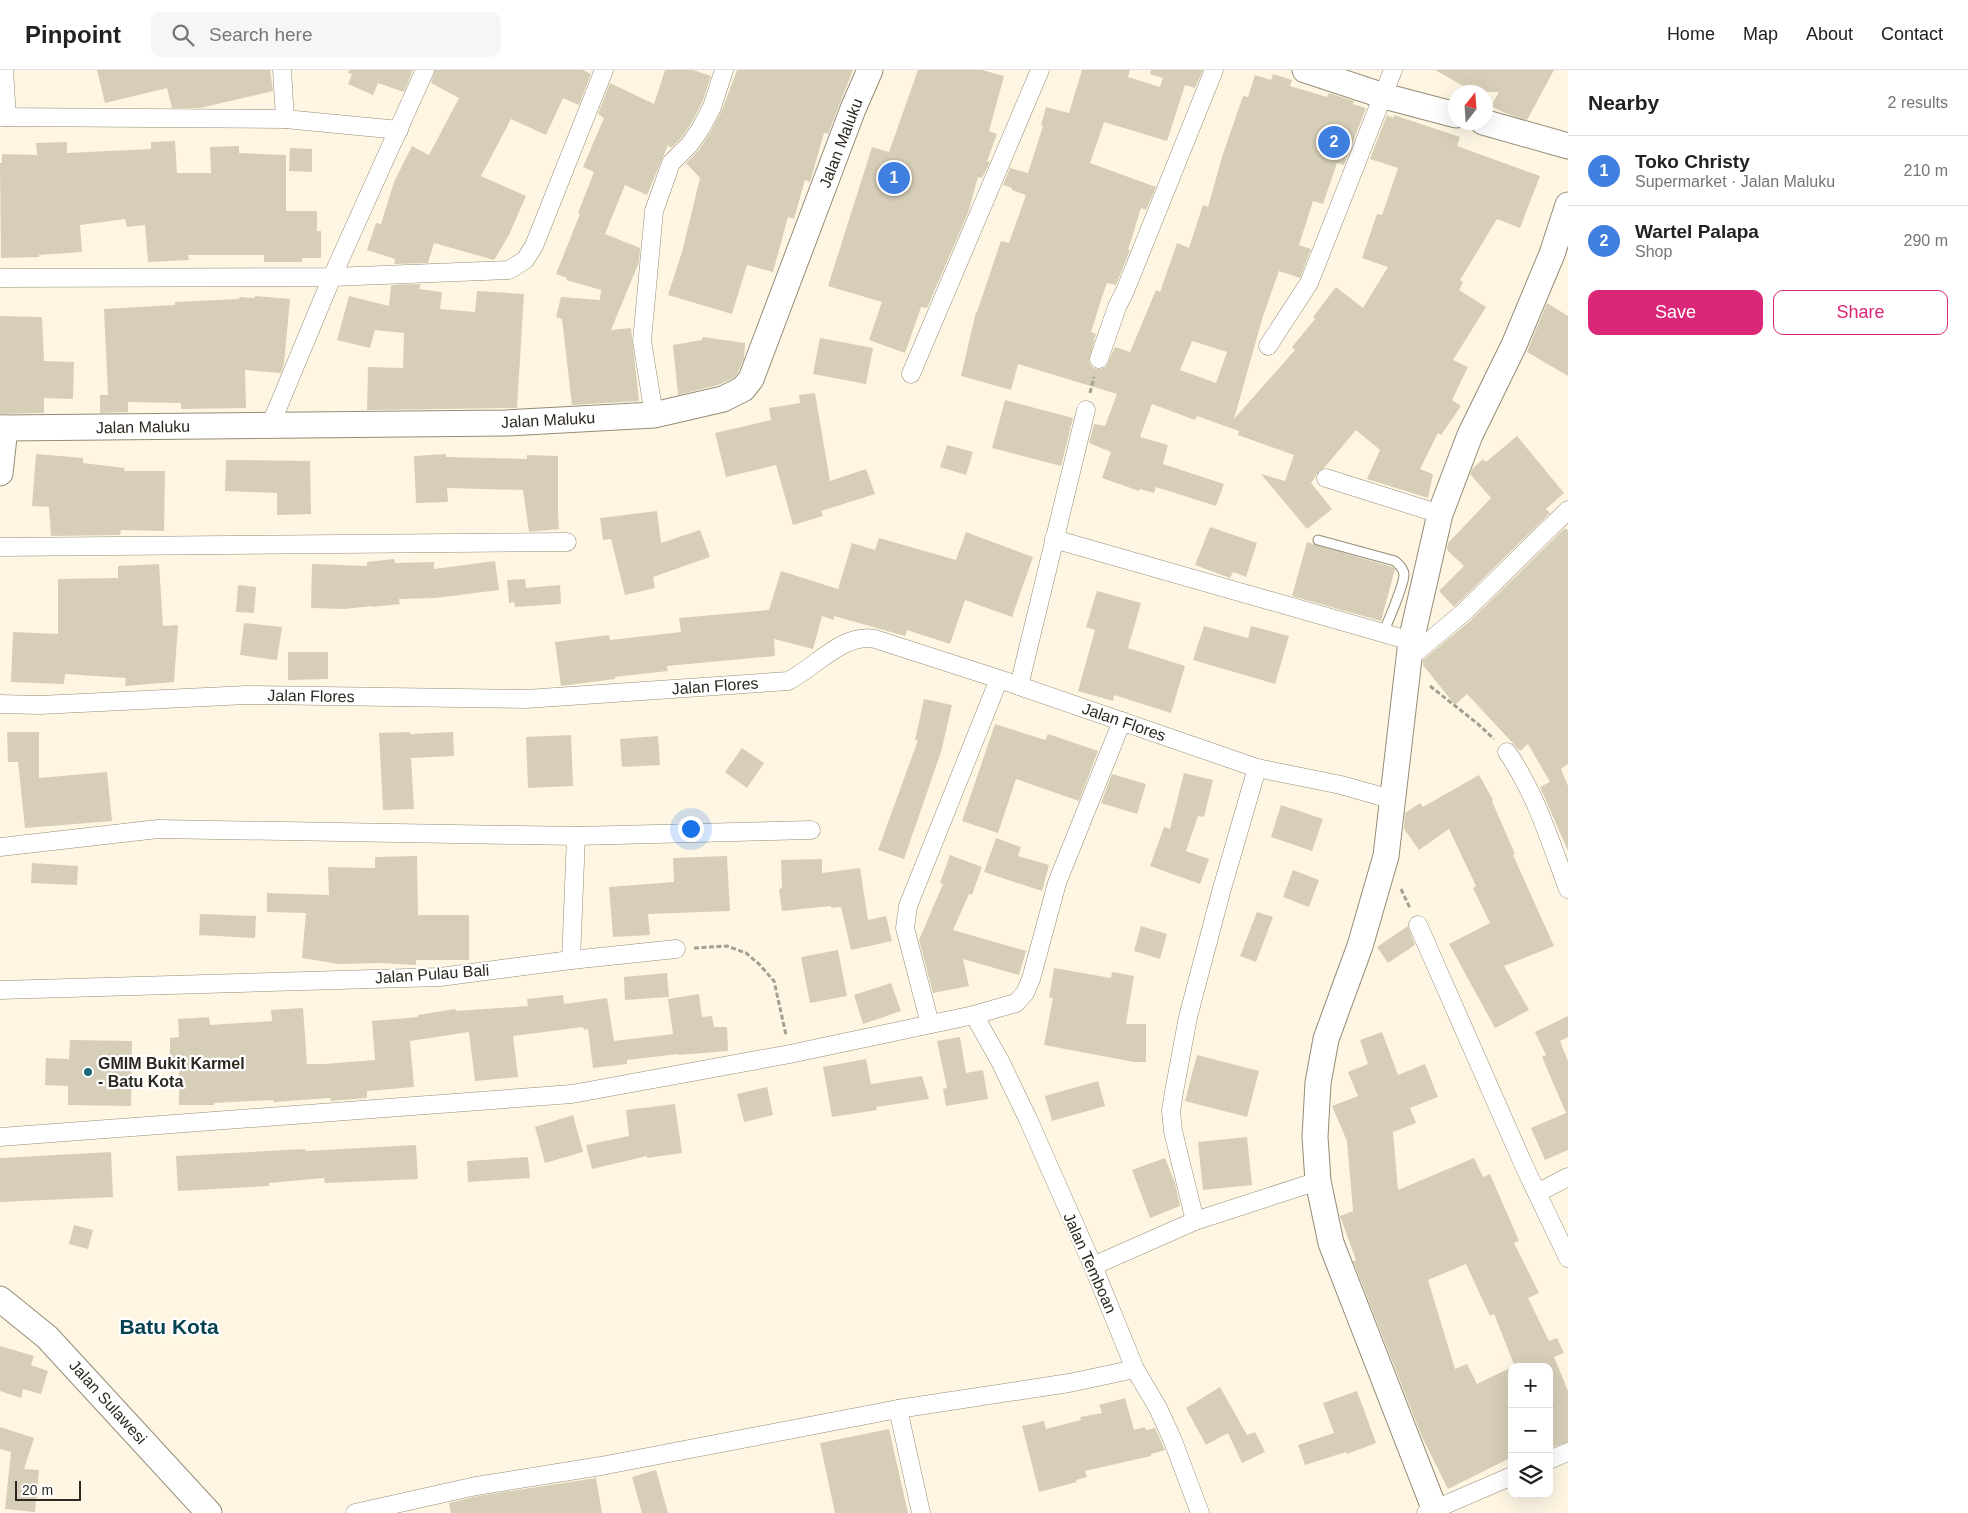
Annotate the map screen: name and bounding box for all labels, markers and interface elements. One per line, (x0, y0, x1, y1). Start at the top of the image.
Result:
search box (151, 12, 501, 57)
text: Pinpoint (25, 21, 121, 48)
icon: search (169, 21, 197, 49)
text: Search here (209, 24, 313, 45)
text: Home (1667, 24, 1715, 44)
text: Map (1743, 24, 1778, 44)
text: About (1806, 24, 1853, 44)
text: Contact (1881, 24, 1943, 44)
north arrow (1448, 85, 1493, 130)
text: Nearby (1588, 91, 1659, 114)
text: 2 results (1888, 94, 1948, 111)
street label: Jalan Maluku (816, 96, 866, 190)
pin: 2 (1318, 123, 1350, 161)
text: Toko Christy (1635, 151, 1750, 172)
pin: 1 (878, 159, 910, 197)
text: 1 (1600, 162, 1608, 179)
text: 210 m (1904, 162, 1948, 179)
text: Supermarket · Jalan Maluku (1635, 173, 1835, 190)
text: Wartel Palapa (1635, 221, 1759, 242)
text: 2 (1600, 232, 1608, 249)
text: 290 m (1904, 232, 1948, 249)
text: Shop (1635, 243, 1672, 260)
button: Save (1588, 290, 1763, 335)
button: Share (1773, 290, 1948, 335)
street label: Jalan Maluku (500, 409, 596, 431)
street label: Jalan Maluku (96, 418, 190, 436)
street label: Jalan Flores (671, 674, 759, 698)
street label: Jalan Flores (267, 687, 355, 705)
street label: Jalan Flores (1080, 700, 1168, 744)
your location (678, 816, 704, 842)
street label: Jalan Pulau Bali (374, 962, 490, 986)
place label: GMIM Bukit Karmel - Batu Kota (98, 1055, 245, 1090)
marker: GMIM Bukit Karmel - Batu Kota (82, 1066, 94, 1078)
street label: Jalan Temboan (1060, 1210, 1120, 1316)
district label: Batu Kota (119, 1315, 219, 1338)
street label: Jalan Sulawesi (66, 1357, 150, 1447)
map controls (1508, 1363, 1553, 1498)
button: + (1508, 1363, 1553, 1408)
button: − (1508, 1408, 1553, 1453)
button: layers (1508, 1453, 1553, 1498)
scale bar (15, 1478, 81, 1501)
text: 20 m (22, 1482, 53, 1498)

